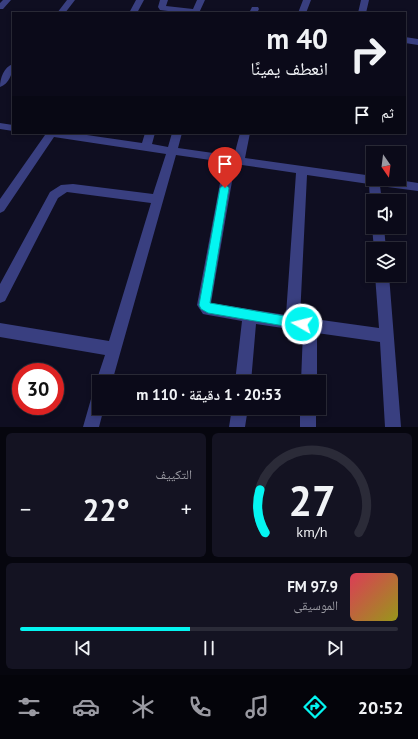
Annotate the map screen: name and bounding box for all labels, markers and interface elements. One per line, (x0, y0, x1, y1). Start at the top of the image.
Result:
text: 40 m (267, 20, 328, 57)
icon: right (342, 28, 394, 80)
text: انعطف يمينًا (251, 57, 328, 80)
text: ثم (381, 103, 394, 122)
icon: arrive (351, 104, 373, 126)
north arrow (366, 146, 406, 186)
map controls (366, 146, 406, 282)
pin (208, 147, 242, 188)
icon: arrive (214, 153, 236, 175)
button: sound (366, 194, 406, 234)
button: layers (366, 242, 406, 282)
position arrow (281, 303, 323, 345)
speed limit sign: 30 (12, 363, 64, 415)
text: 20:53 · 1 دقيقة · 110 m (136, 385, 282, 404)
text: التكييف (156, 466, 192, 483)
text: 27 (288, 474, 336, 527)
text: 22° (82, 490, 130, 529)
text: − (20, 495, 31, 523)
text: + (181, 495, 192, 523)
text: km/h (296, 522, 328, 541)
text: 97.9 FM (287, 577, 338, 596)
text: الموسيقى (294, 597, 338, 614)
icon: previous (72, 637, 94, 659)
icon: pause (198, 637, 220, 659)
icon: next (324, 637, 346, 659)
icon: filters (15, 693, 43, 721)
icon: car (72, 693, 100, 721)
icon: climate (129, 693, 157, 721)
icon: phone (186, 693, 214, 721)
icon: music (243, 693, 271, 721)
icon: directions (301, 693, 329, 721)
text: 20:52 (358, 696, 403, 719)

